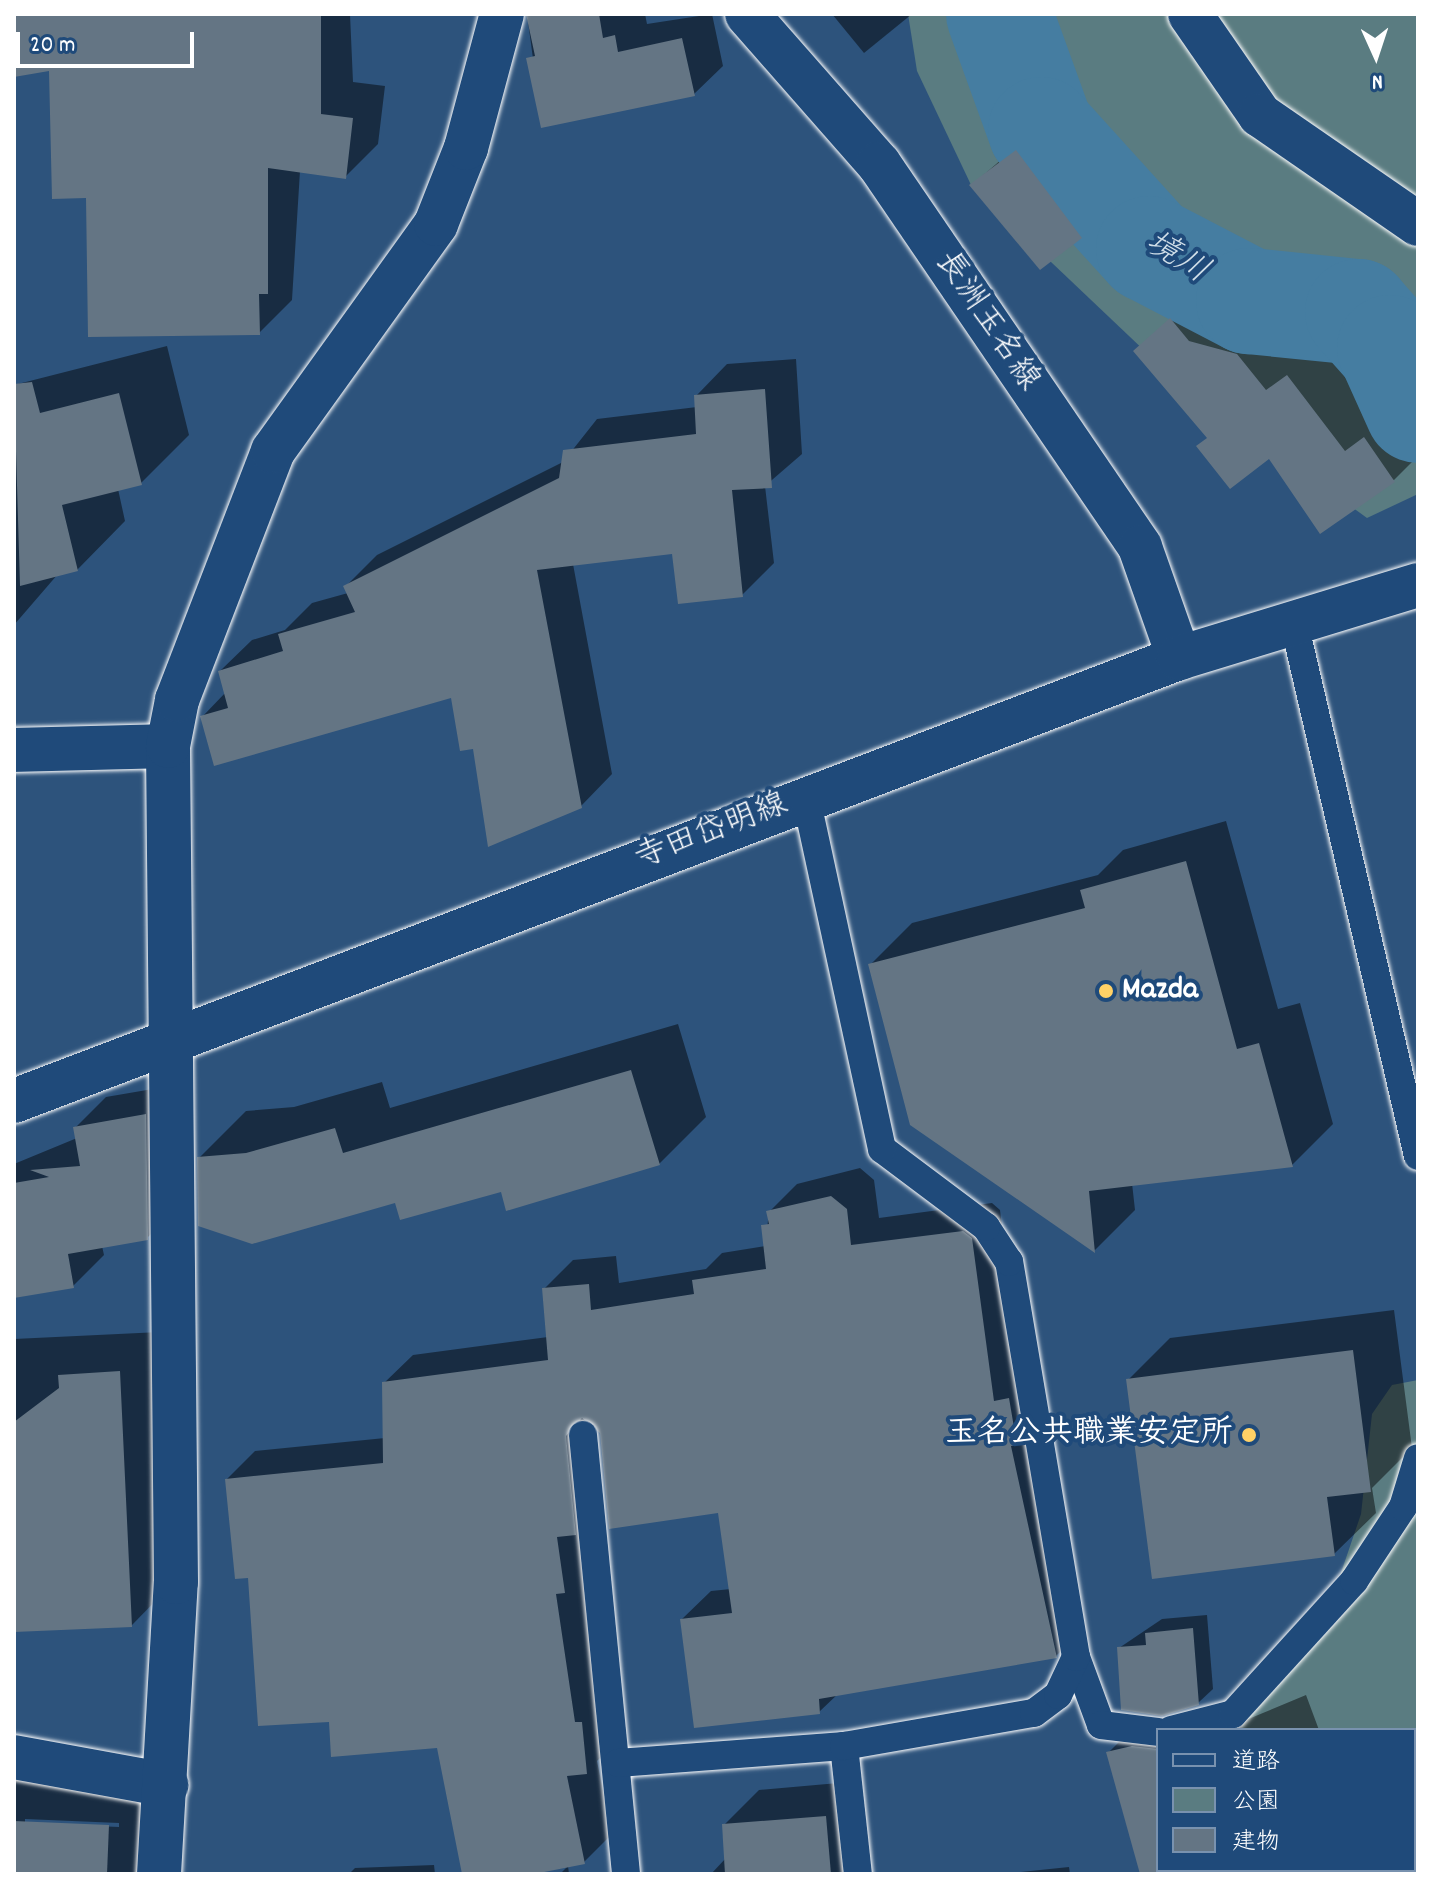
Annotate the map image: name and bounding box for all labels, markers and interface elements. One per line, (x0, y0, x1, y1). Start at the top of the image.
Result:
scale bar (20, 16, 198, 66)
north arrow (1336, 16, 1416, 96)
text: 20 m (30, 29, 76, 63)
text: N (1371, 65, 1384, 96)
water label: 境川 (1136, 224, 1216, 294)
street label: 長洲玉名線 (925, 245, 1047, 399)
street label: 寺田岱明線 (630, 786, 794, 880)
place label: Mazda (1122, 972, 1198, 1010)
marker: Mazda (1097, 982, 1115, 1000)
place label: 玉名公共職業安定所 (945, 1416, 1233, 1454)
marker: 玉名公共職業安定所 (1240, 1426, 1258, 1444)
legend (1156, 1728, 1416, 1872)
text: 道路 (1232, 1746, 1280, 1780)
text: 公園 (1232, 1786, 1280, 1820)
text: 建物 (1232, 1826, 1280, 1860)

